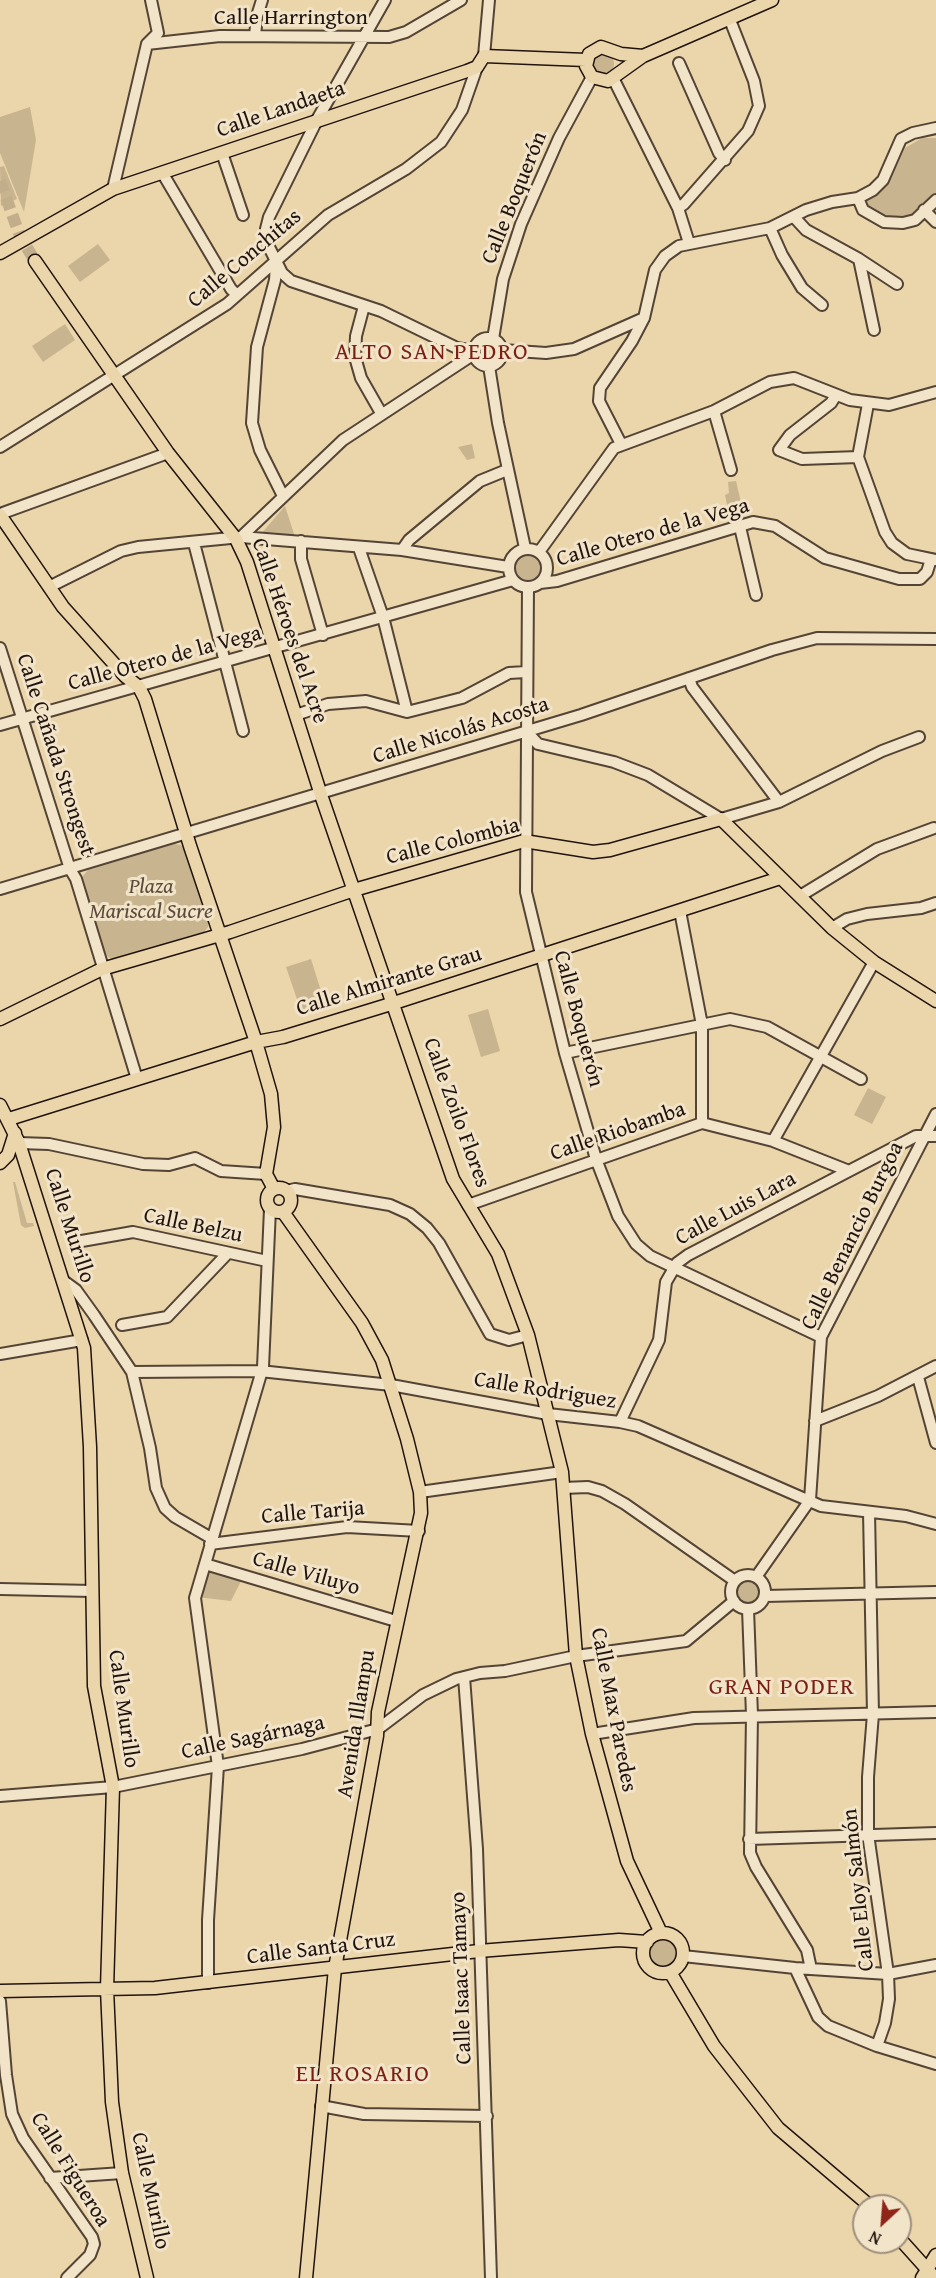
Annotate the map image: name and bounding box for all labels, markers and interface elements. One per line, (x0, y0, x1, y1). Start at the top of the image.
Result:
street label: Calle Harrington (214, 5, 368, 31)
street label: Calle Landaeta (213, 76, 349, 144)
street label: Calle Boquerón (477, 128, 553, 268)
street label: Calle Conchitas (183, 204, 307, 314)
district label: ALTO SAN PEDRO (335, 339, 529, 367)
street label: Calle Otero de la Vega (554, 493, 752, 573)
street label: Calle Héroes del Acre (245, 535, 333, 727)
street label: Calle Otero de la Vega (65, 620, 265, 698)
street label: Calle Cañada Strongest (10, 651, 100, 859)
street label: Calle Nicolás Acosta (370, 692, 552, 770)
street label: Calle Colombia (384, 813, 522, 871)
park label: Plaza Mariscal Sucre (89, 874, 213, 926)
street label: Calle Almirante Grau (293, 941, 485, 1023)
street label: Calle Boquerón (547, 948, 609, 1090)
street label: Calle Zoilo Flores (417, 1035, 495, 1191)
street label: Calle Riobamba (547, 1096, 689, 1168)
street label: Calle Benancio Burgoa (796, 1138, 910, 1334)
street label: Calle Murillo (38, 1166, 100, 1286)
street label: Calle Luis Lara (671, 1166, 801, 1252)
street label: Calle Belzu (141, 1203, 245, 1249)
street label: Calle Rodriguez (472, 1367, 618, 1415)
street label: Calle Tarija (260, 1495, 366, 1531)
street label: Calle Viluyo (249, 1546, 363, 1602)
street label: Calle Max Paredes (584, 1626, 642, 1794)
street label: Calle Murillo (102, 1648, 144, 1770)
street label: Avenida Illampu (332, 1648, 382, 1800)
district label: GRAN PODER (709, 1674, 855, 1702)
street label: Calle Sagárnaga (179, 1710, 327, 1766)
street label: Calle Eloy Salmón (837, 1808, 881, 1972)
street label: Calle Isaac Tamayo (446, 1891, 478, 2065)
street label: Calle Santa Cruz (245, 1927, 397, 1971)
district label: EL ROSARIO (296, 2061, 430, 2089)
street label: Calle Figueroa (24, 2108, 116, 2232)
street label: Calle Murillo (125, 2130, 175, 2252)
north arrow (852, 2194, 912, 2254)
text: N (865, 2225, 885, 2252)

